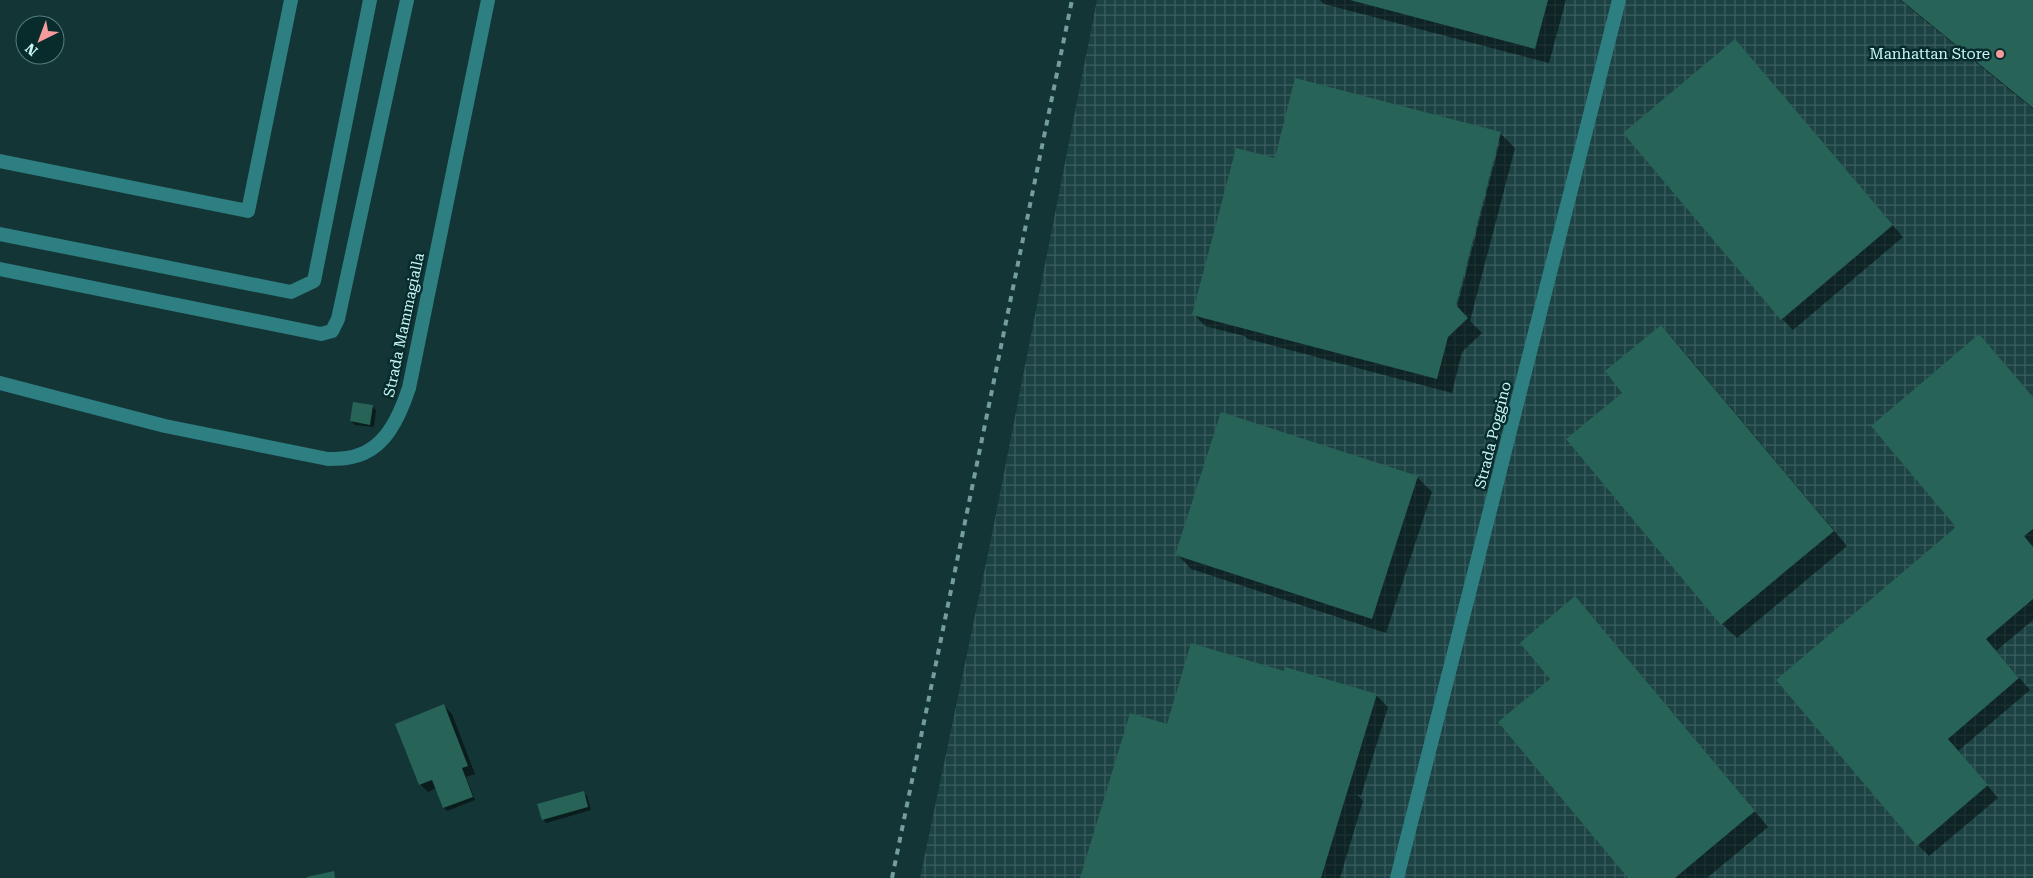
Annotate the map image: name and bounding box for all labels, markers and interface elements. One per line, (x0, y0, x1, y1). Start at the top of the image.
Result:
north arrow (15, 15, 65, 65)
text: N (22, 40, 41, 59)
place label: Manhattan Store (1870, 45, 1990, 63)
marker: Manhattan Store (1994, 48, 2006, 60)
street label: Strada Mammagialla (380, 251, 428, 399)
street label: Strada Poggino (1471, 380, 1515, 490)

